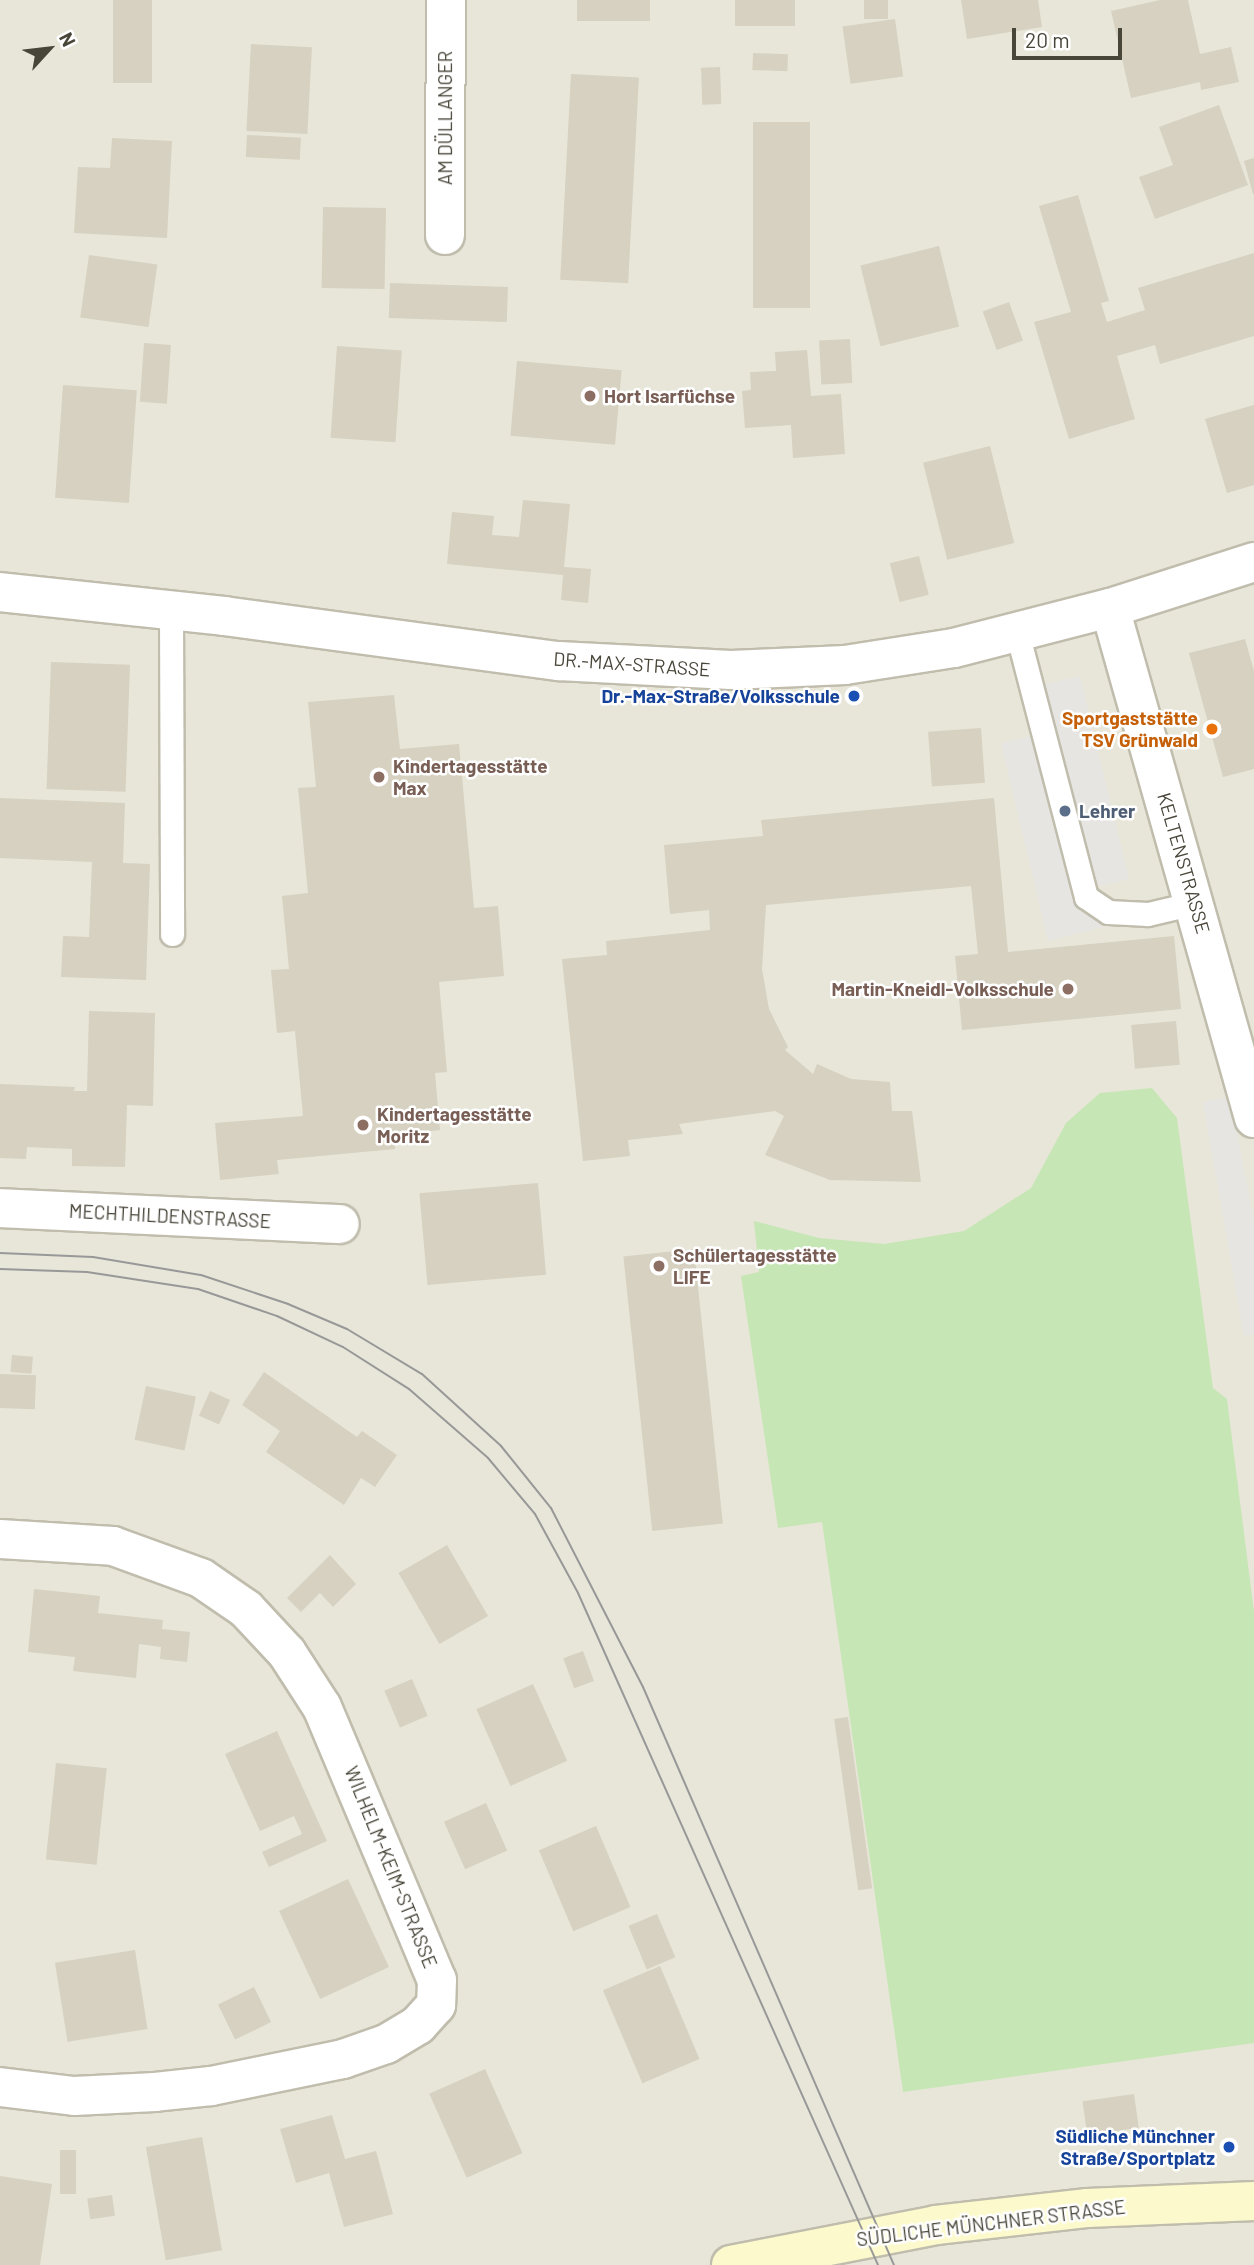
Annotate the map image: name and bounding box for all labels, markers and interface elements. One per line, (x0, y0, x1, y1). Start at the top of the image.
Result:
north arrow (14, 14, 84, 84)
scale bar (1016, 14, 1126, 58)
text: 20 m (1025, 27, 1070, 52)
text: N (55, 28, 81, 50)
street label: AM DÜLLANGER (434, 51, 456, 185)
place label: Hort Isarfüchse (604, 385, 735, 407)
marker: Hort Isarfüchse (582, 388, 598, 404)
street label: DR.-MAX-STRASSE (553, 647, 711, 681)
place label: Dr.-Max-Straße/Volksschule (601, 685, 840, 707)
marker: Dr.-Max-Straße/Volksschule (846, 688, 862, 704)
place label: Sportgaststätte TSV Grünwald (1062, 707, 1198, 751)
marker: Sportgaststätte TSV Grünwald (1204, 721, 1220, 737)
place label: Kindertagesstätte Max (393, 755, 548, 799)
marker: Kindertagesstätte Max (371, 769, 387, 785)
street label: KELTENSTRASSE (1153, 790, 1215, 936)
place label: Lehrer (1079, 800, 1135, 822)
marker: Lehrer (1057, 803, 1073, 819)
place label: Martin-Kneidl-Volksschule (831, 978, 1054, 1000)
marker: Martin-Kneidl-Volksschule (1060, 981, 1076, 997)
place label: Kindertagesstätte Moritz (377, 1103, 532, 1147)
marker: Kindertagesstätte Moritz (355, 1117, 371, 1133)
street label: MECHTHILDENSTRASSE (68, 1199, 272, 1233)
place label: Schülertagesstätte LIFE (673, 1244, 837, 1288)
marker: Schülertagesstätte LIFE (651, 1258, 667, 1274)
street label: WILHELM-KEIM-STRASSE (340, 1763, 442, 1971)
place label: Südliche Münchner Straße/Sportplatz (1055, 2125, 1215, 2169)
marker: Südliche Münchner Straße/Sportplatz (1221, 2139, 1237, 2155)
street label: SÜDLICHE MÜNCHNER STRASSE (855, 2195, 1127, 2251)

